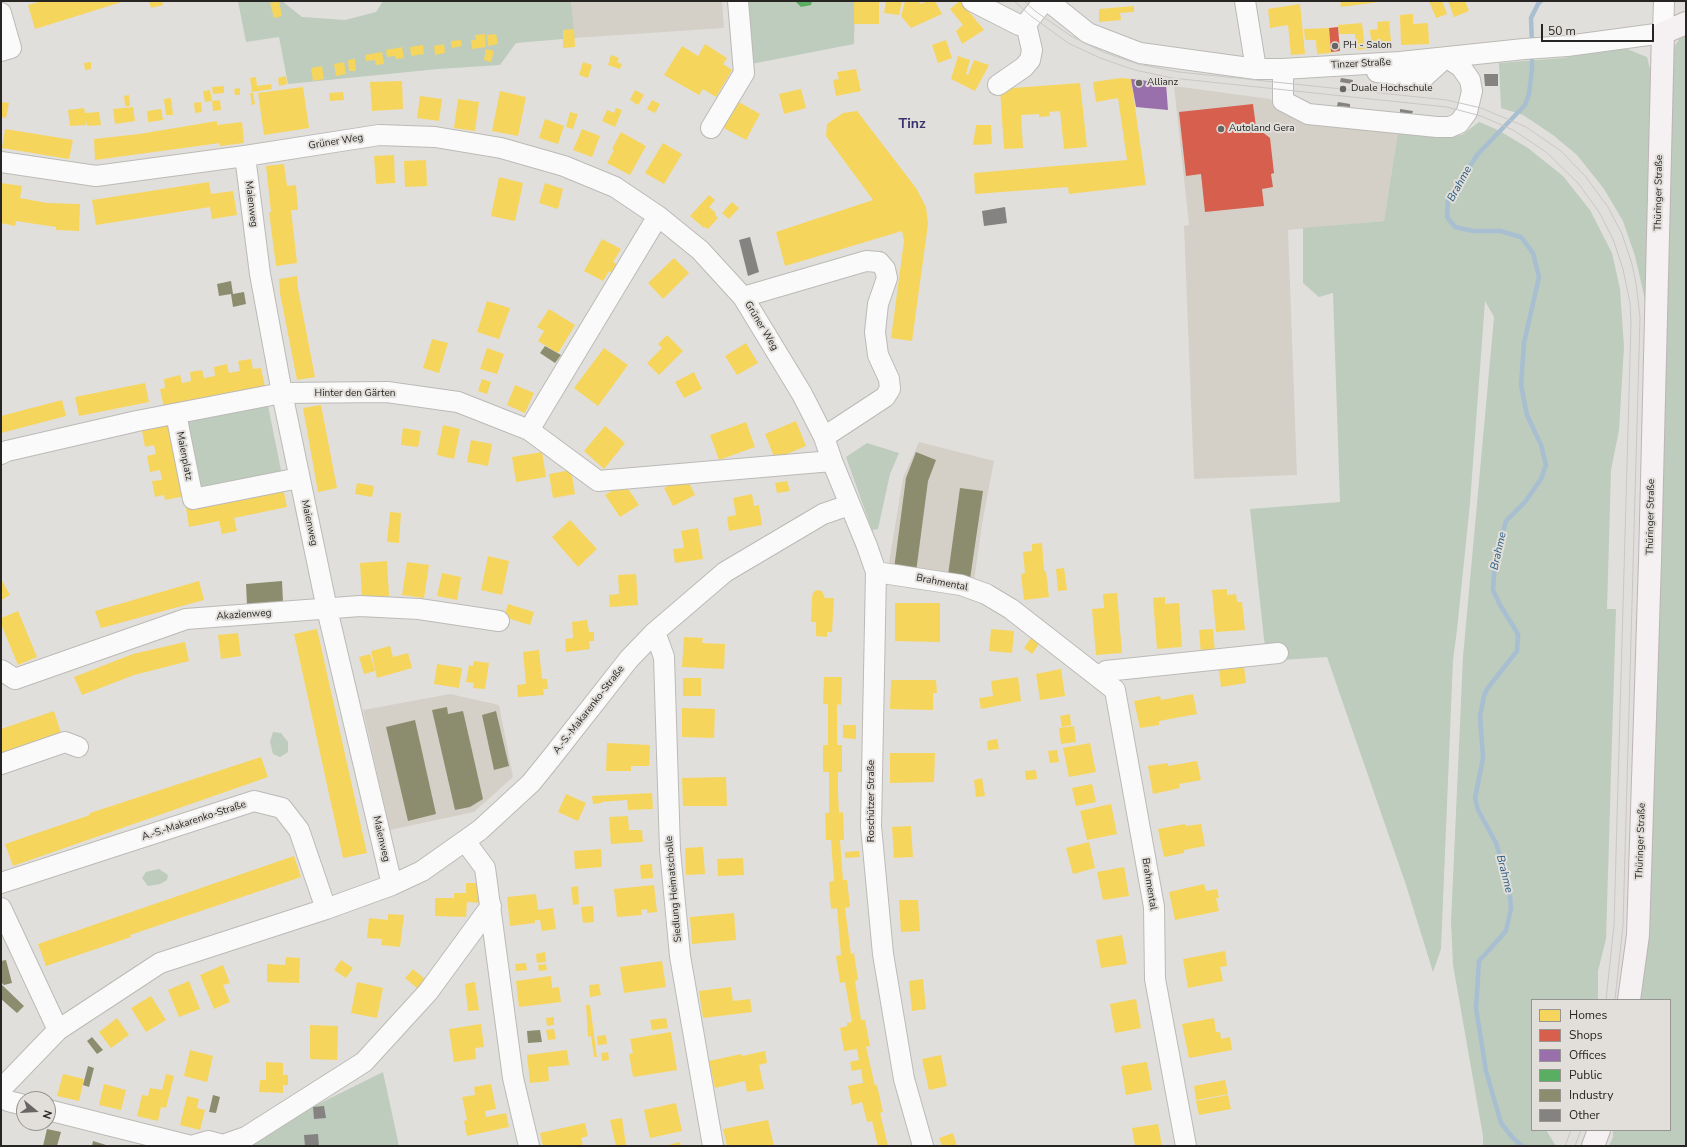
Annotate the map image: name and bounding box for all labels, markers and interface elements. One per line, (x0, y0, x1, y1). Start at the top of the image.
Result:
scale bar (1543, 16, 1656, 42)
text: 50 m (1548, 23, 1576, 39)
place label: PH - Salon (1343, 40, 1392, 52)
marker: PH - Salon (1330, 41, 1340, 51)
street label: Tinzer Straße (1331, 56, 1391, 72)
place label: Allianz (1147, 77, 1178, 89)
marker: Allianz (1134, 78, 1144, 88)
place label: Duale Hochschule (1351, 83, 1433, 95)
marker: Duale Hochschule (1338, 84, 1348, 94)
district label: Tinz (898, 117, 926, 133)
place label: Autoland Gera (1229, 123, 1295, 135)
marker: Autoland Gera (1216, 124, 1226, 134)
street label: Grüner Weg (308, 132, 364, 152)
street label: Thüringer Straße (1652, 155, 1666, 231)
water label: Brahme (1445, 164, 1475, 204)
street label: Maienweg (242, 180, 260, 228)
street label: Grüner Weg (742, 299, 780, 353)
street label: Hinter den Gärten (315, 388, 395, 400)
street label: Maienplatz (173, 431, 195, 481)
street label: Thüringer Straße (1644, 479, 1658, 555)
street label: Maienweg (298, 499, 320, 547)
water label: Brahme (1488, 531, 1510, 571)
street label: Brahmental (915, 572, 969, 594)
street label: Akazienweg (216, 607, 272, 623)
street label: A.-S.-Makarenko-Straße (551, 663, 627, 757)
street label: Roschützer Straße (866, 760, 878, 842)
street label: A.-S.-Makarenko-Straße (140, 798, 248, 844)
street label: Thüringer Straße (1634, 803, 1648, 879)
street label: Maienweg (370, 815, 392, 863)
street label: Siedlung Heimatscholle (663, 835, 685, 943)
water label: Brahme (1493, 854, 1515, 894)
street label: Brahmental (1139, 857, 1159, 911)
legend (1531, 999, 1671, 1131)
text: Homes (1569, 1007, 1607, 1023)
text: Shops (1569, 1027, 1603, 1043)
text: Offices (1569, 1047, 1606, 1063)
text: Public (1569, 1067, 1602, 1083)
text: Industry (1569, 1087, 1613, 1103)
north arrow (16, 1091, 56, 1131)
text: Other (1569, 1107, 1600, 1123)
text: N (39, 1108, 55, 1121)

